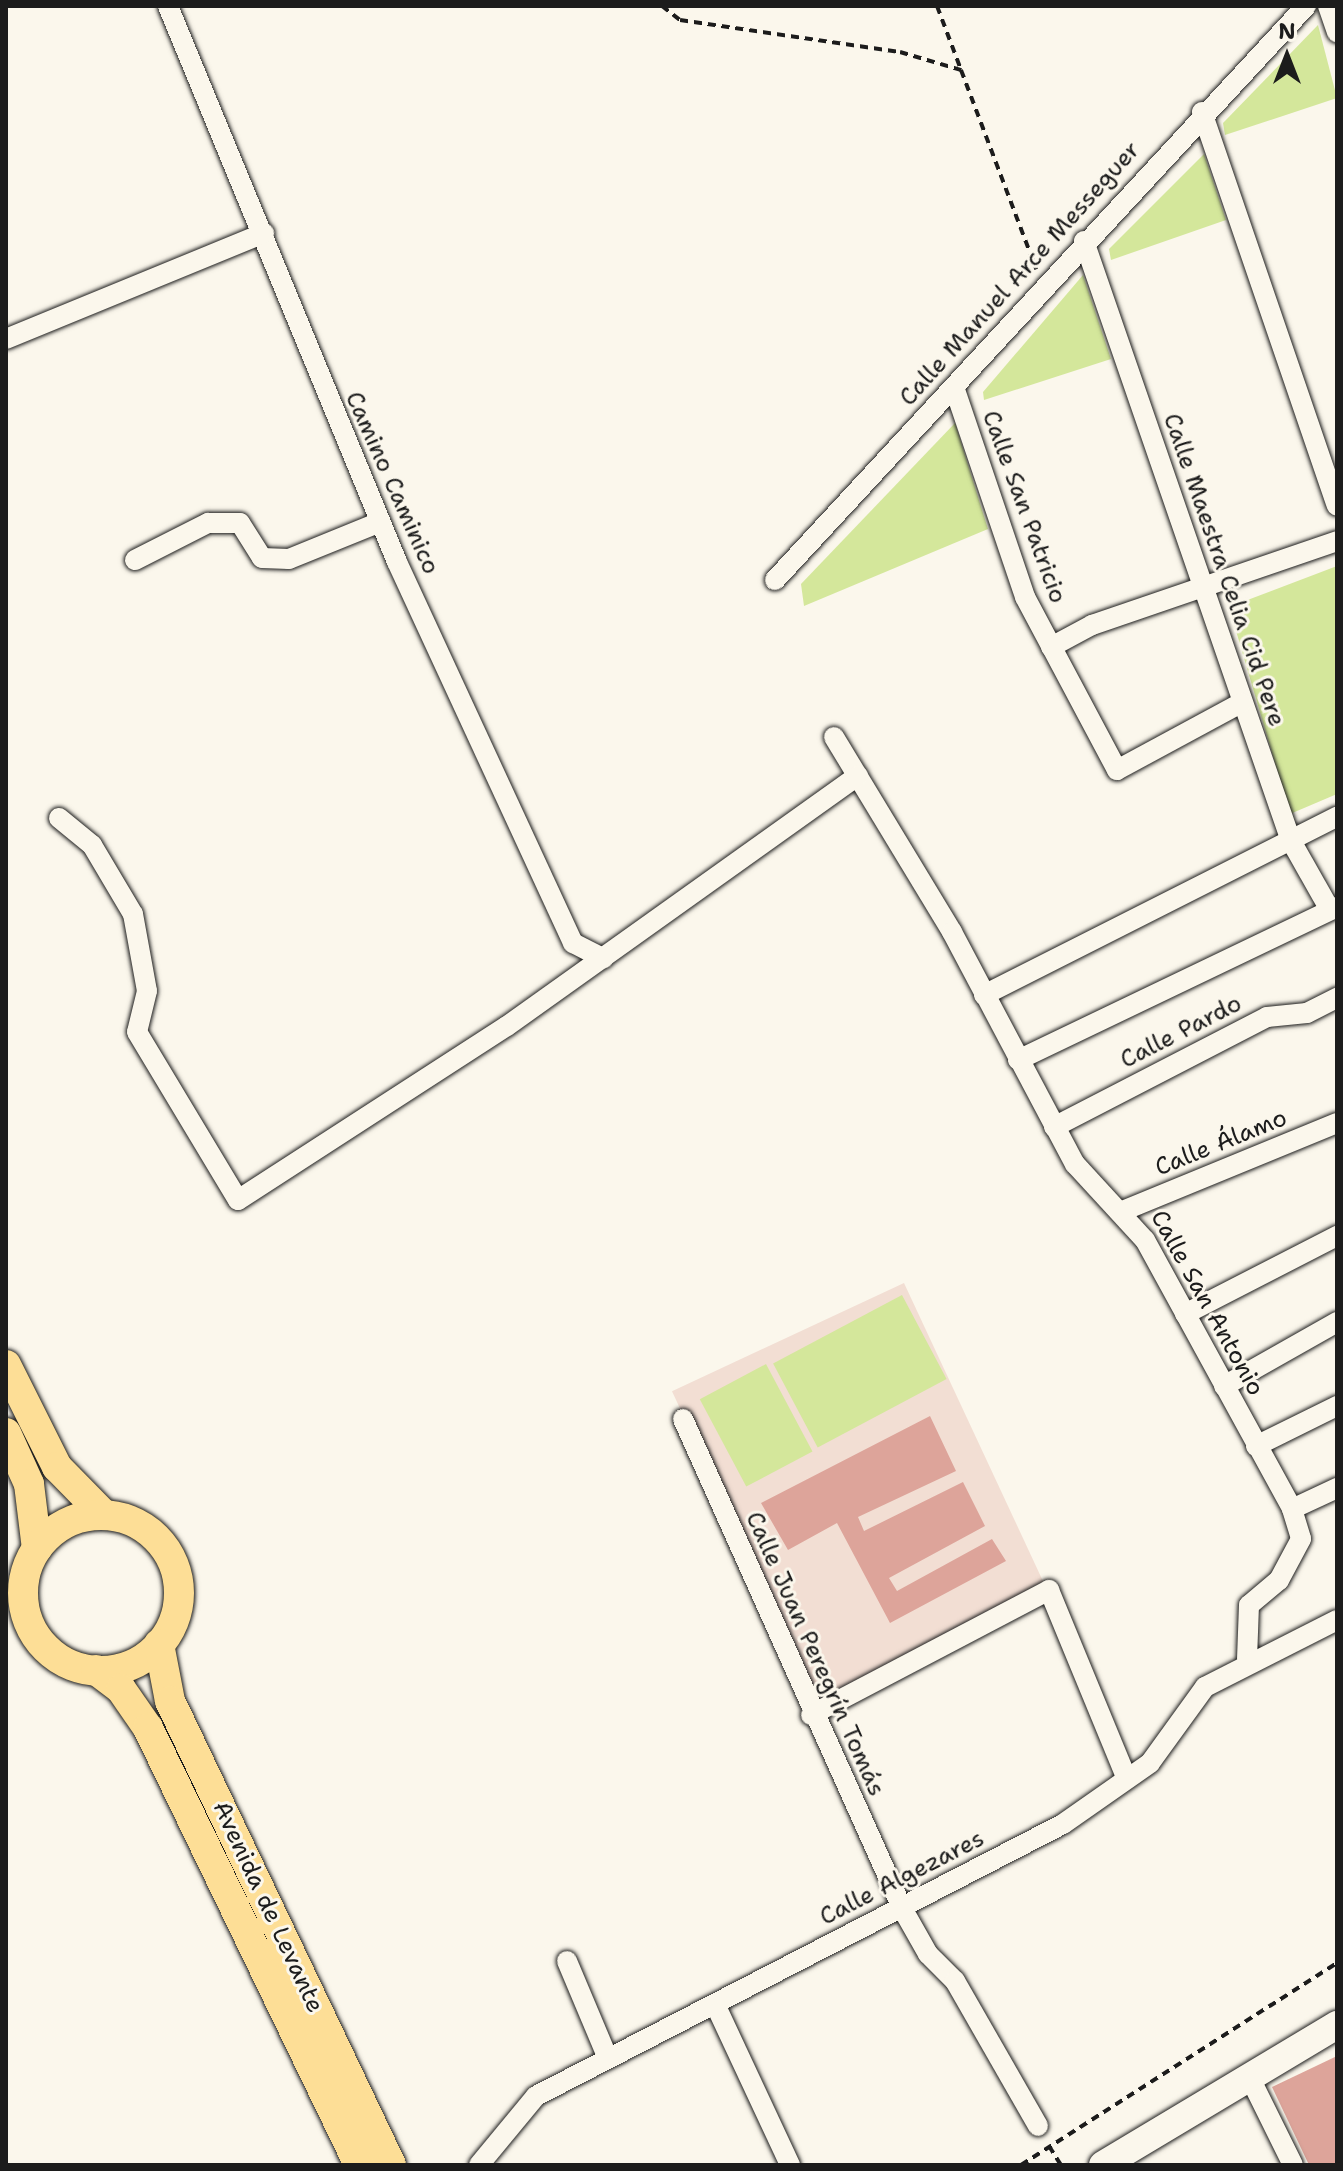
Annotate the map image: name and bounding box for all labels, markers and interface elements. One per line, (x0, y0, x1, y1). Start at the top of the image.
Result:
north arrow (1247, 16, 1327, 96)
text: N (1278, 17, 1296, 46)
street label: Calle Manuel Arce Messeguer (894, 136, 1146, 412)
street label: Camino Caminico (339, 387, 445, 579)
street label: Calle San Patricio (976, 407, 1072, 607)
street label: Calle Maestra Celia Cid Pere (1157, 410, 1291, 730)
street label: Calle Pardo (1116, 989, 1246, 1075)
street label: Calle Álamo (1151, 1103, 1291, 1183)
street label: Calle San Antonio (1144, 1205, 1270, 1401)
street label: Calle Juan Peregrín Tomás (739, 1507, 891, 1801)
street label: Avenida de Levante (206, 1797, 330, 2017)
street label: Calle Algezares (815, 1824, 989, 1932)

